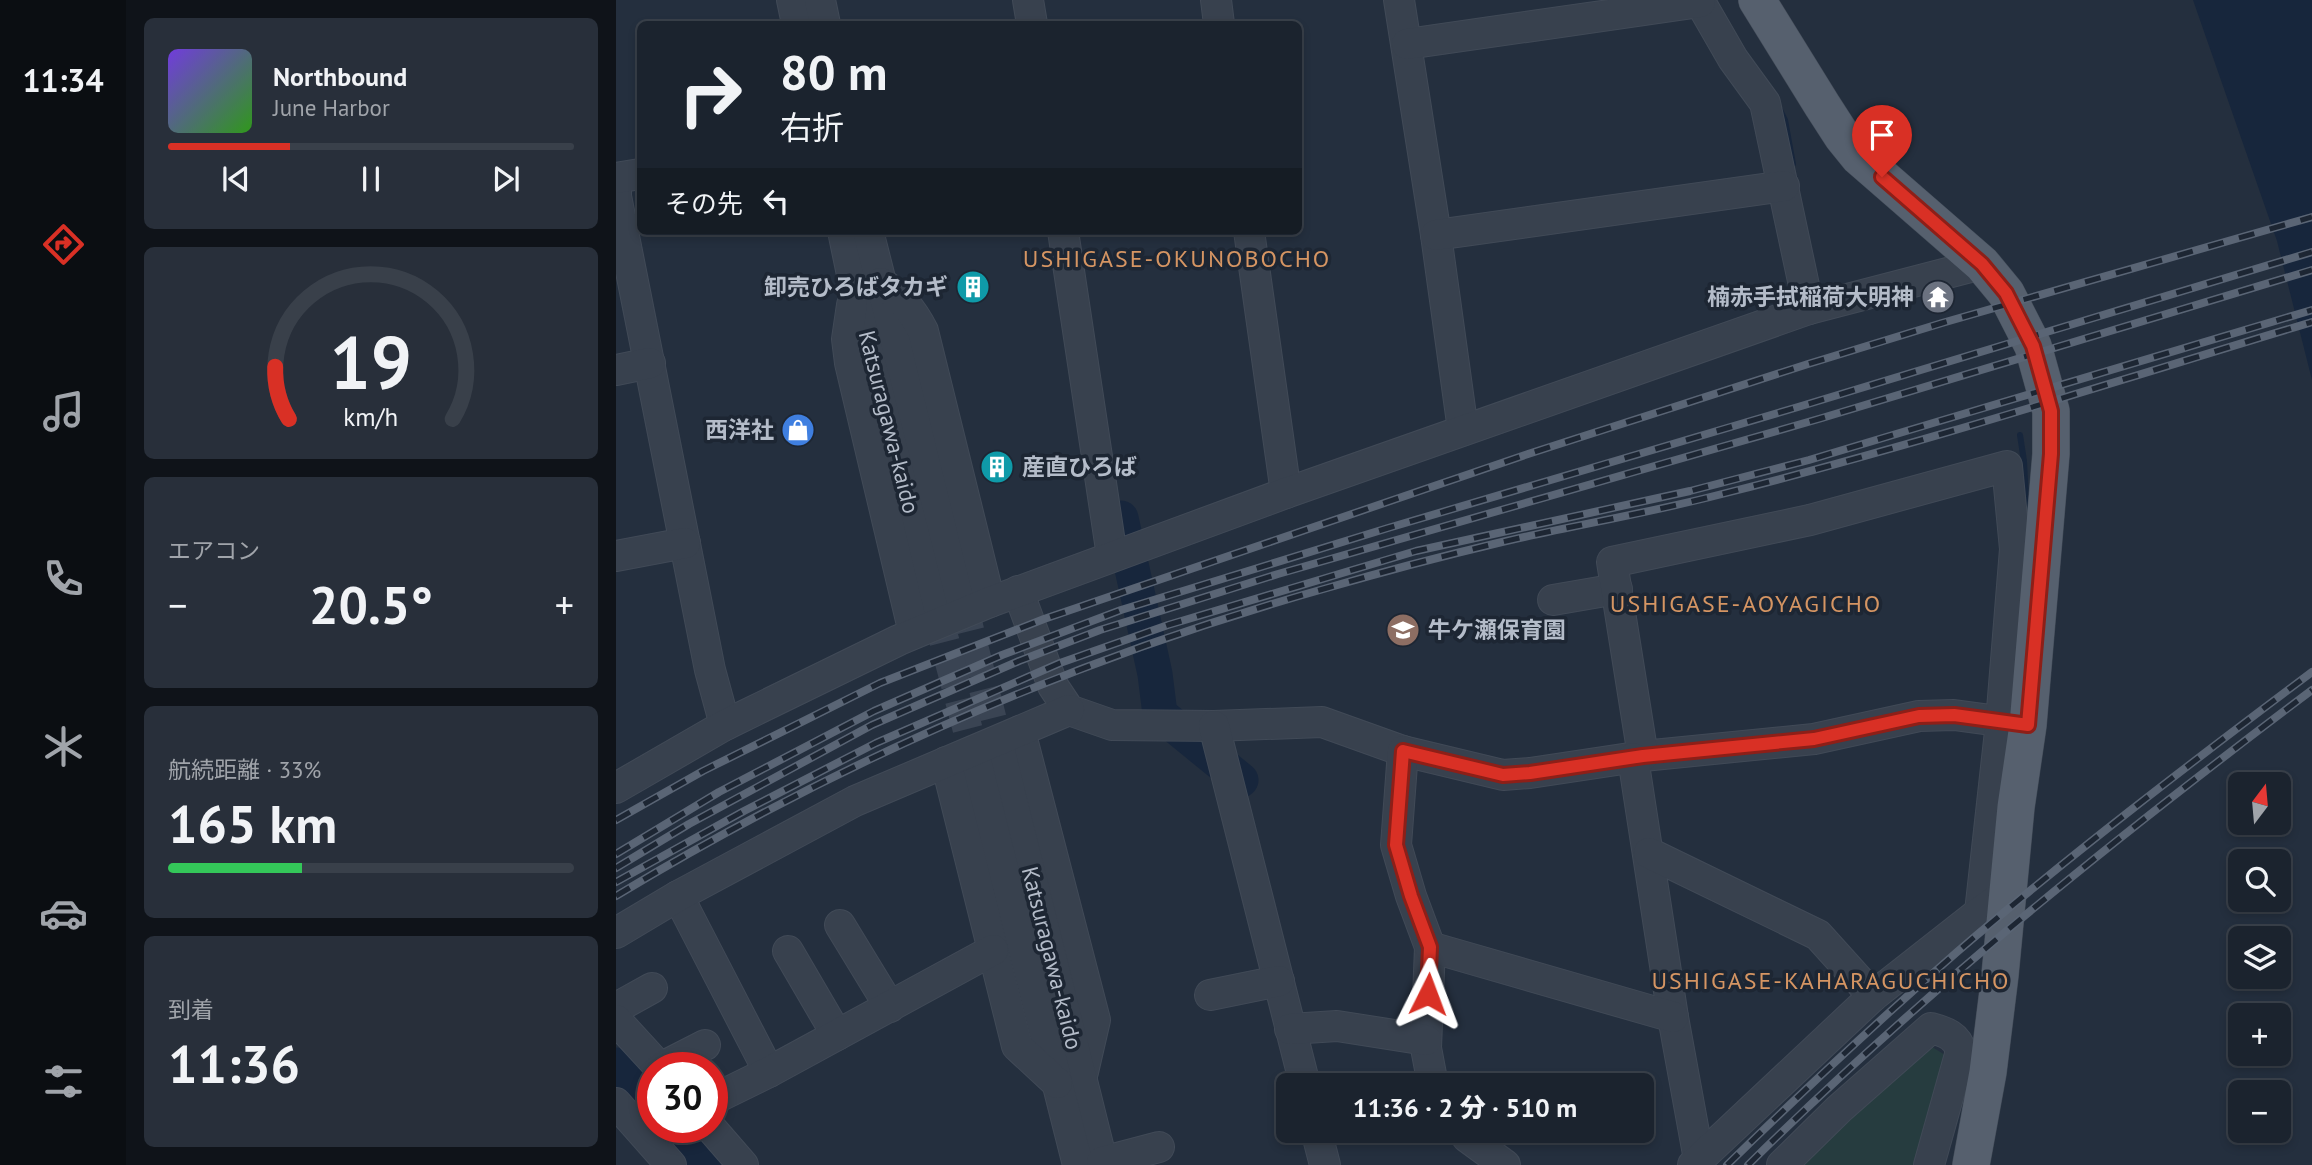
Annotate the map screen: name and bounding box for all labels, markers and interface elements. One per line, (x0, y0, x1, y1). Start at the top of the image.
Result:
text: 80 m (780, 40, 887, 104)
icon: right (665, 49, 756, 140)
text: 11:34 (22, 59, 104, 101)
text: Northbound (273, 60, 407, 93)
text: June Harbor (273, 93, 390, 122)
pin (1852, 105, 1912, 177)
text: 右折 (780, 106, 844, 148)
icon: arrive (1863, 116, 1901, 154)
icon: previous (217, 160, 255, 198)
icon: pause (352, 160, 390, 198)
icon: next (487, 160, 525, 198)
icon: left (757, 182, 795, 220)
text: その先 (665, 187, 743, 220)
icon: directions (39, 220, 88, 269)
district label: USHIGASE-OKUNOBOCHO (1023, 243, 1331, 274)
building icon: 卸売ひろばタカギ (954, 268, 992, 306)
place label: 卸売ひろばタカギ (764, 272, 948, 301)
temple icon: 楠赤手拭稲荷大明神 (1919, 278, 1957, 316)
place label: 楠赤手拭稲荷大明神 (1707, 282, 1914, 311)
text: 19 (330, 316, 412, 410)
street label: Katsuragawa-kaido (853, 327, 926, 516)
icon: music (39, 387, 88, 436)
text: km/h (344, 401, 398, 433)
shop icon: 西洋社 (779, 411, 817, 449)
place label: 西洋社 (705, 415, 774, 444)
building icon: 産直ひろば (978, 448, 1016, 486)
place label: 産直ひろば (1022, 452, 1137, 481)
text: エアコン (168, 536, 260, 565)
icon: phone (39, 554, 88, 603)
text: 20.5° (309, 571, 433, 638)
text: − (168, 580, 187, 629)
text: + (555, 580, 574, 629)
district label: USHIGASE-AOYAGICHO (1610, 588, 1882, 619)
school or university icon: 牛ケ瀬保育園 (1384, 611, 1422, 649)
place label: 牛ケ瀬保育園 (1428, 615, 1566, 644)
icon: climate (39, 722, 88, 771)
text: 航続距離 · 33% (168, 755, 321, 784)
north arrow (2228, 772, 2291, 835)
map controls (2228, 772, 2291, 1143)
text: 165 km (168, 790, 337, 857)
button: search (2228, 849, 2291, 912)
street label: Katsuragawa-kaido (1016, 863, 1089, 1052)
icon: car (39, 889, 88, 938)
button: layers (2228, 926, 2291, 989)
position arrow (1391, 957, 1465, 1031)
district label: USHIGASE-KAHARAGUCHICHO (1651, 965, 2011, 996)
text: 到着 (168, 995, 214, 1024)
button: + (2228, 1003, 2291, 1066)
text: 11:36 (168, 1030, 300, 1097)
speed limit sign: 30 (637, 1052, 728, 1143)
icon: filters (39, 1057, 88, 1106)
button: − (2228, 1080, 2291, 1143)
text: 11:36 · 2 分 · 510 m (1353, 1091, 1577, 1124)

